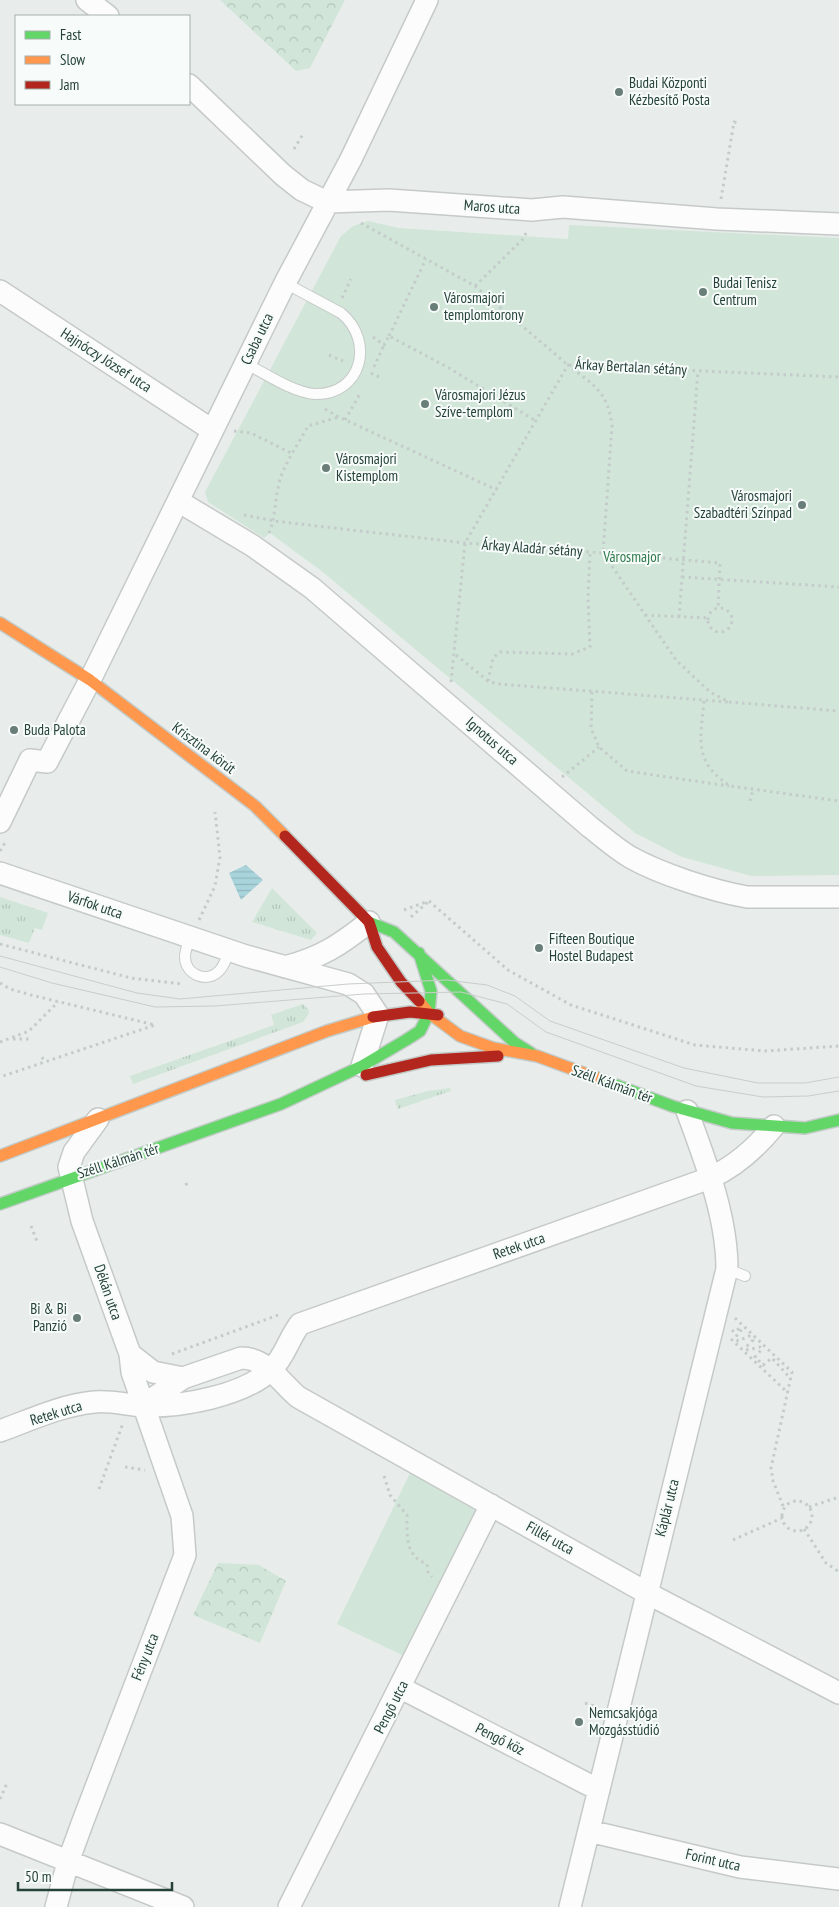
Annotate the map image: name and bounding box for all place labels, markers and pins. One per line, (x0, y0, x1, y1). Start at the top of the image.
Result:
place label: Budai Központi Kézbesítő Posta (629, 73, 710, 109)
marker: Budai Központi Kézbesítő Posta (613, 86, 625, 98)
place label: Budai Tenisz Centrum (713, 273, 777, 309)
marker: Budai Tenisz Centrum (697, 286, 709, 298)
place label: Városmajori templomtorony (443, 288, 524, 324)
marker: Városmajori templomtorony (428, 301, 440, 313)
place label: Városmajori Jézus Szíve-templom (434, 385, 526, 421)
marker: Városmajori Jézus Szíve-templom (419, 398, 431, 410)
place label: Városmajori Kistemplom (335, 449, 398, 485)
marker: Városmajori Kistemplom (320, 462, 332, 474)
place label: Városmajori Szabadtéri Színpad (694, 486, 792, 522)
marker: Városmajori Szabadtéri Színpad (796, 499, 808, 511)
place label: Buda Palota (24, 720, 86, 739)
marker: Buda Palota (8, 724, 20, 736)
place label: Fifteen Boutique Hostel Budapest (549, 929, 635, 965)
marker: Fifteen Boutique Hostel Budapest (533, 942, 545, 954)
place label: Bi & Bi Panzió (30, 1299, 67, 1335)
marker: Bi & Bi Panzió (71, 1312, 83, 1324)
place label: Nemcsakjóga Mozgásstúdió (589, 1703, 660, 1739)
marker: Nemcsakjóga Mozgásstúdió (573, 1716, 585, 1728)

